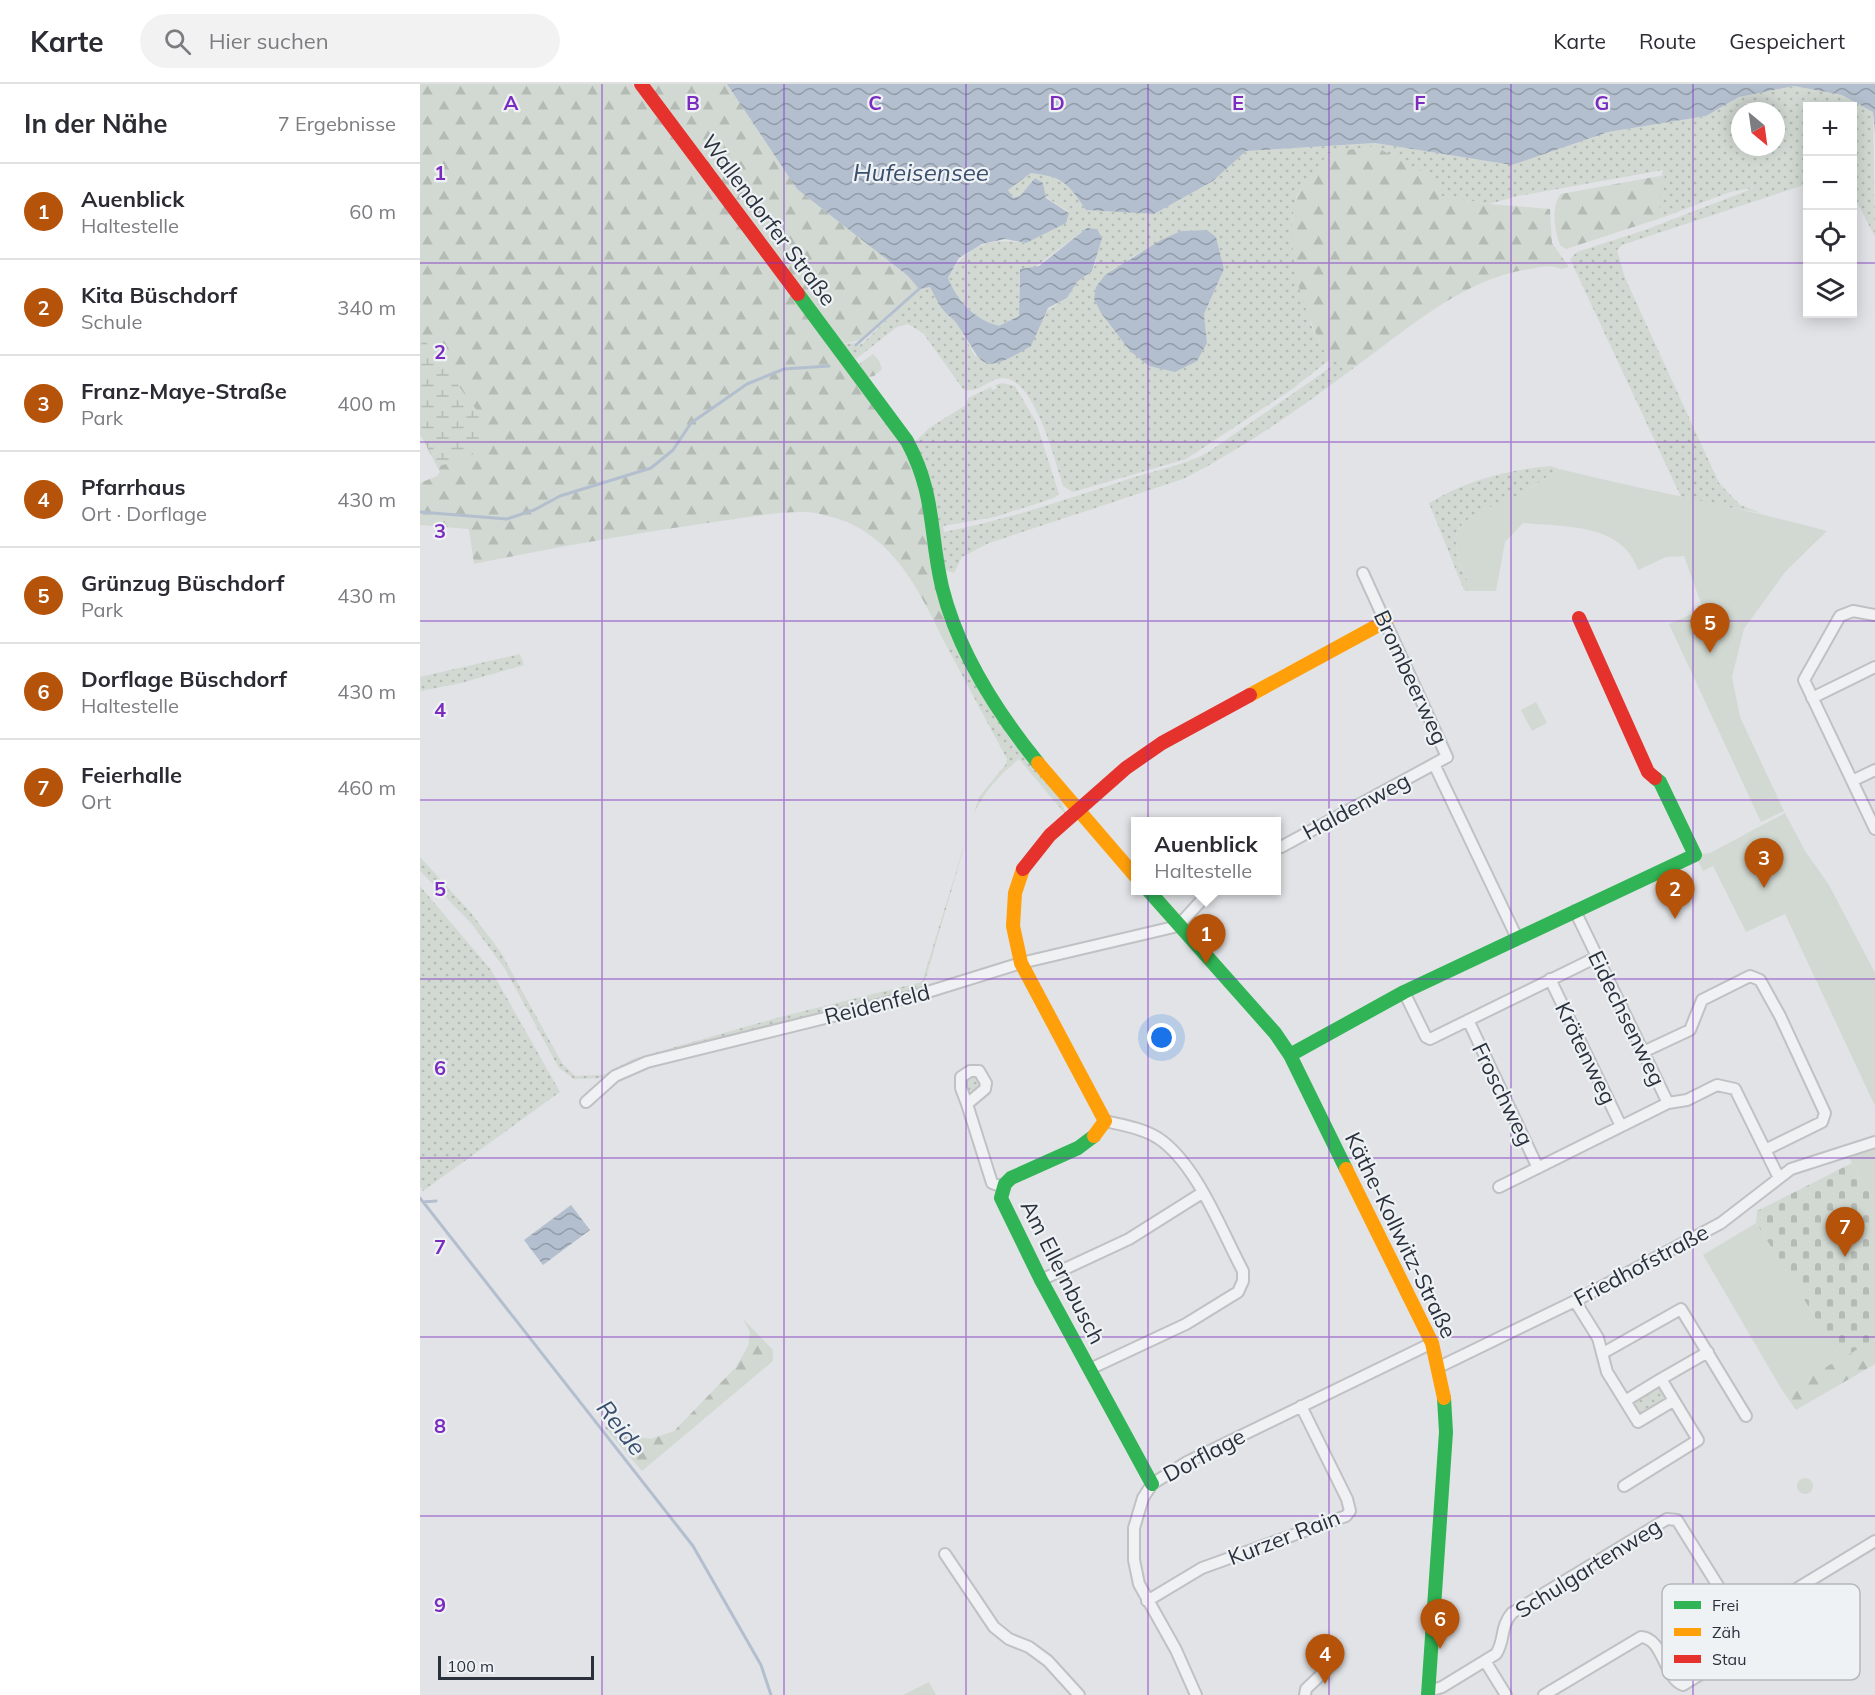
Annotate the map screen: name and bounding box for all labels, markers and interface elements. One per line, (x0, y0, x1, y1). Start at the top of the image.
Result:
search box (140, 14, 560, 68)
text: Karte (30, 24, 104, 59)
icon: search (161, 25, 194, 58)
text: Hier suchen (209, 27, 329, 55)
text: Karte (1553, 28, 1606, 54)
text: Route (1639, 28, 1696, 54)
text: Gespeichert (1729, 28, 1845, 54)
text: A (504, 90, 519, 115)
text: B (686, 90, 700, 115)
text: C (868, 90, 882, 115)
text: D (1049, 90, 1065, 115)
text: E (1232, 90, 1244, 115)
text: F (1414, 90, 1426, 115)
text: G (1595, 90, 1609, 115)
north arrow (1731, 102, 1785, 156)
map controls (1803, 102, 1857, 318)
button: + (1803, 102, 1857, 156)
text: In der Nähe (24, 107, 168, 140)
text: 7 Ergebnisse (278, 111, 396, 136)
street label: Wallendorfer Straße (695, 129, 843, 311)
button: − (1803, 156, 1857, 210)
water label: Hufeisensee (853, 157, 989, 187)
text: 1 (434, 160, 446, 185)
text: Auenblick (81, 185, 184, 213)
text: 1 (38, 199, 50, 224)
text: 60 m (349, 199, 396, 224)
button: locate (1803, 210, 1857, 264)
text: Haltestelle (81, 213, 179, 238)
button: layers (1803, 264, 1857, 318)
text: Kita Büschdorf (81, 281, 237, 309)
text: 2 (38, 295, 50, 320)
text: 340 m (337, 295, 396, 320)
text: Schule (81, 309, 142, 334)
text: 2 (434, 339, 446, 364)
text: Franz-Maye-Straße (81, 377, 287, 405)
text: 3 (38, 391, 50, 416)
text: 400 m (337, 391, 396, 416)
text: Park (81, 405, 123, 430)
text: Pfarrhaus (81, 473, 186, 501)
text: 4 (38, 487, 50, 512)
text: 430 m (337, 487, 396, 512)
text: Ort · Dorflage (81, 501, 207, 526)
text: 3 (434, 518, 446, 543)
text: Grünzug Büschdorf (81, 569, 284, 597)
text: 5 (38, 583, 50, 608)
text: 430 m (337, 583, 396, 608)
text: Park (81, 597, 123, 622)
pin: 5 (1690, 604, 1730, 653)
street label: Brombeerweg (1368, 606, 1454, 748)
text: Dorflage Büschdorf (81, 665, 287, 693)
text: 6 (38, 679, 50, 704)
text: 430 m (337, 679, 396, 704)
text: Haltestelle (81, 693, 179, 718)
text: 4 (434, 697, 446, 722)
text: Feierhalle (81, 761, 182, 789)
street label: Haldenweg (1298, 766, 1414, 846)
text: 7 (38, 775, 50, 800)
text: 460 m (337, 775, 396, 800)
text: Ort (81, 789, 111, 814)
popup (1131, 817, 1281, 895)
text: Auenblick (1154, 830, 1258, 858)
pin: 3 (1744, 838, 1784, 888)
text: Haltestelle (1154, 858, 1252, 883)
pin: 2 (1656, 870, 1694, 919)
text: 5 (434, 876, 446, 901)
pin: 1 (1186, 914, 1226, 964)
street label: Eidechsenweg (1582, 946, 1672, 1090)
street label: Reidenfeld (821, 977, 933, 1031)
street label: Krötenweg (1549, 997, 1623, 1109)
your location (1147, 1023, 1176, 1052)
street label: Froschweg (1466, 1038, 1540, 1150)
text: 6 (434, 1055, 446, 1080)
street label: Käthe-Kollwitz-Straße (1339, 1127, 1463, 1343)
street label: Am Ellernbusch (1015, 1195, 1111, 1349)
pin: 7 (1826, 1208, 1864, 1257)
street label: Friedhofstraße (1569, 1218, 1713, 1312)
text: 7 (434, 1234, 446, 1259)
water label: Reide (591, 1393, 653, 1461)
text: 8 (434, 1413, 446, 1438)
street label: Dorflage (1158, 1422, 1250, 1488)
street label: Kurzer Rain (1224, 1503, 1344, 1571)
street label: Schulgartenweg (1510, 1512, 1666, 1624)
legend (1662, 1584, 1860, 1680)
text: 9 (434, 1592, 446, 1617)
text: Frei (1712, 1595, 1739, 1615)
pin: 6 (1420, 1600, 1460, 1649)
text: Zäh (1712, 1622, 1741, 1642)
pin: 4 (1306, 1634, 1344, 1684)
text: Stau (1712, 1649, 1746, 1669)
scale bar (438, 1653, 594, 1680)
text: 100 m (447, 1656, 494, 1676)

